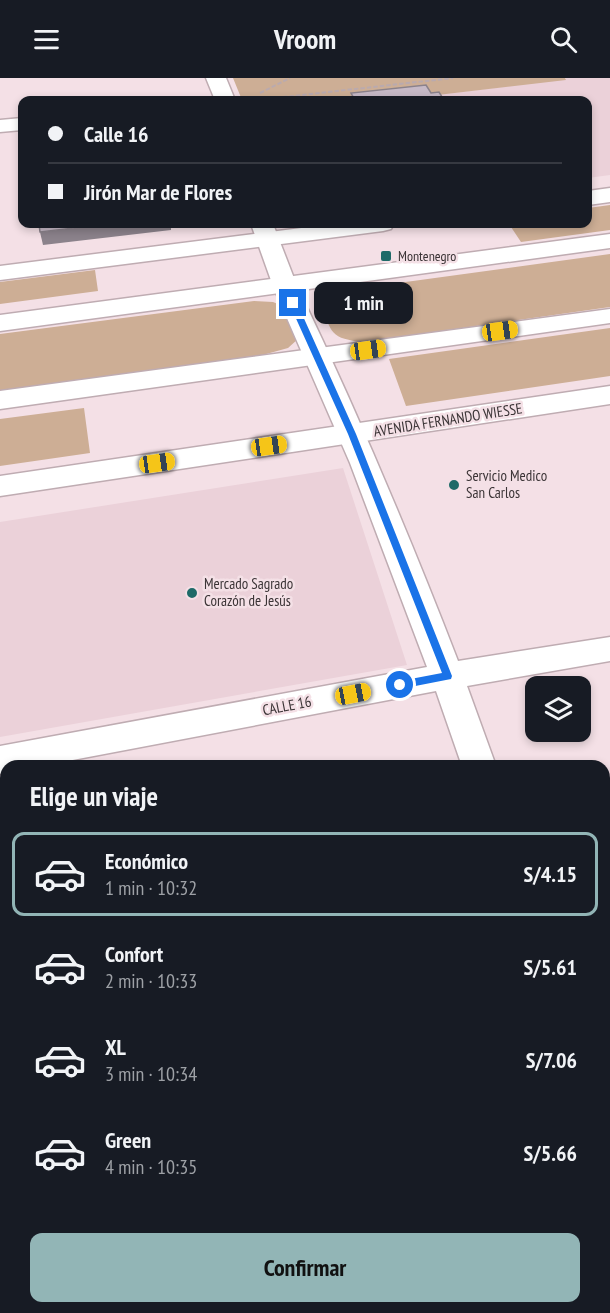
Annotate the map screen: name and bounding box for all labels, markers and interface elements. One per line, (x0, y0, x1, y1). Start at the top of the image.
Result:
text: Vroom (274, 22, 336, 56)
icon: menu (30, 23, 63, 56)
icon: search (547, 23, 580, 56)
text: Calle 16 (84, 120, 149, 148)
text: Jirón Mar de Flores (84, 178, 232, 206)
place label: Montenegro (398, 247, 456, 265)
marker: Montenegro (379, 249, 393, 263)
callout: 1 min (314, 282, 413, 324)
route end (279, 289, 306, 316)
text: 1 min (343, 290, 384, 316)
car (481, 320, 519, 342)
car (349, 339, 387, 361)
street label: AVENIDA FERNANDO WIESSE (372, 398, 524, 441)
car (250, 435, 288, 457)
car (138, 452, 176, 474)
place label: Servicio Medico San Carlos (466, 466, 547, 502)
marker: Servicio Medico San Carlos (447, 478, 461, 492)
place label: Mercado Sagrado Corazón de Jesús (204, 574, 293, 610)
marker: Mercado Sagrado Corazón de Jesús (185, 586, 199, 600)
route start (386, 671, 413, 698)
map controls (525, 676, 591, 742)
button: layers (525, 676, 591, 742)
car (334, 682, 372, 706)
street label: CALLE 16 (261, 691, 313, 720)
text: Elige un viaje (30, 779, 158, 813)
icon: car (33, 847, 87, 901)
text: Económico (105, 847, 188, 875)
text: S/4.15 (523, 860, 577, 888)
text: 1 min · 10:32 (105, 875, 197, 901)
icon: car (33, 940, 87, 994)
text: Confort (105, 940, 163, 968)
text: S/5.61 (523, 953, 577, 981)
text: 2 min · 10:33 (105, 968, 197, 994)
icon: car (33, 1033, 87, 1087)
text: XL (105, 1033, 126, 1061)
text: S/7.06 (526, 1046, 577, 1074)
text: 3 min · 10:34 (105, 1061, 197, 1087)
icon: car (33, 1126, 87, 1180)
text: Green (105, 1126, 151, 1154)
text: S/5.66 (523, 1139, 577, 1167)
text: 4 min · 10:35 (105, 1154, 197, 1180)
button: Confirmar (30, 1233, 580, 1302)

